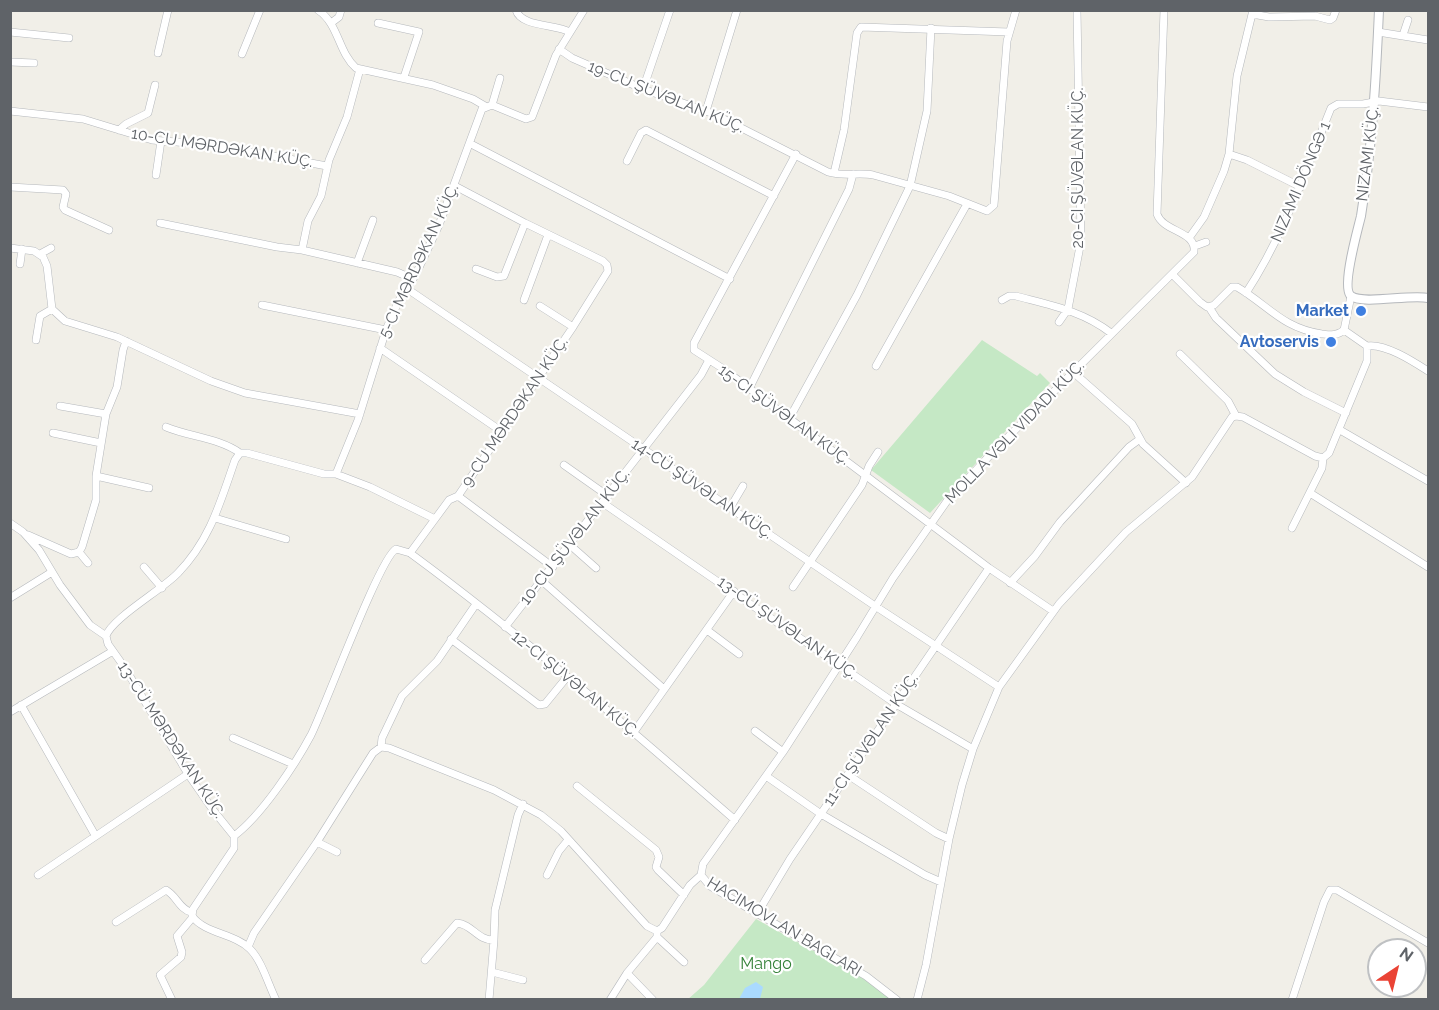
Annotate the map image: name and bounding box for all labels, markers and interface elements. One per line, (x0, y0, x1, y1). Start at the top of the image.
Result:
street label: 19-CU ŞÜVƏLAN KÜÇ. (585, 57, 747, 137)
street label: 20-CI ŞÜVƏLAN KÜÇ. (1068, 88, 1088, 248)
street label: NIZAMI KÜÇ. (1353, 105, 1383, 203)
street label: NIZAMI DÖNGƏ 1 (1267, 119, 1335, 245)
street label: 10-CU MƏRDƏKAN KÜÇ. (130, 124, 314, 172)
street label: 5-CI MƏRDƏKAN KÜÇ. (375, 181, 463, 341)
place label: Market (1296, 301, 1349, 321)
marker: Market (1354, 304, 1368, 318)
place label: Avtoservis (1240, 332, 1319, 352)
street label: 9-CU MƏRDƏKAN KÜÇ. (458, 333, 572, 491)
marker: Avtoservis (1324, 335, 1338, 349)
street label: MOLLA VƏLI VIDADI KÜÇ. (941, 356, 1089, 508)
street label: 15-CI ŞÜVƏLAN KÜÇ. (714, 361, 854, 469)
street label: 14-CÜ ŞÜVƏLAN KÜÇ. (628, 435, 776, 543)
street label: 10-CU ŞÜVƏLAN KÜÇ. (516, 465, 634, 609)
street label: 13-CÜ ŞÜVƏLAN KÜÇ. (713, 572, 861, 684)
street label: 12-CI ŞÜVƏLAN KÜÇ. (508, 627, 642, 741)
street label: 13-CÜ MƏRDƏKAN KÜÇ. (113, 658, 229, 822)
street label: 11-CI ŞÜVƏLAN KÜÇ. (819, 670, 923, 810)
street label: HACIMOVLAN BAGLARI (703, 873, 865, 981)
north arrow (1367, 938, 1427, 998)
text: N (1396, 943, 1417, 966)
park label: Mango (740, 954, 792, 974)

